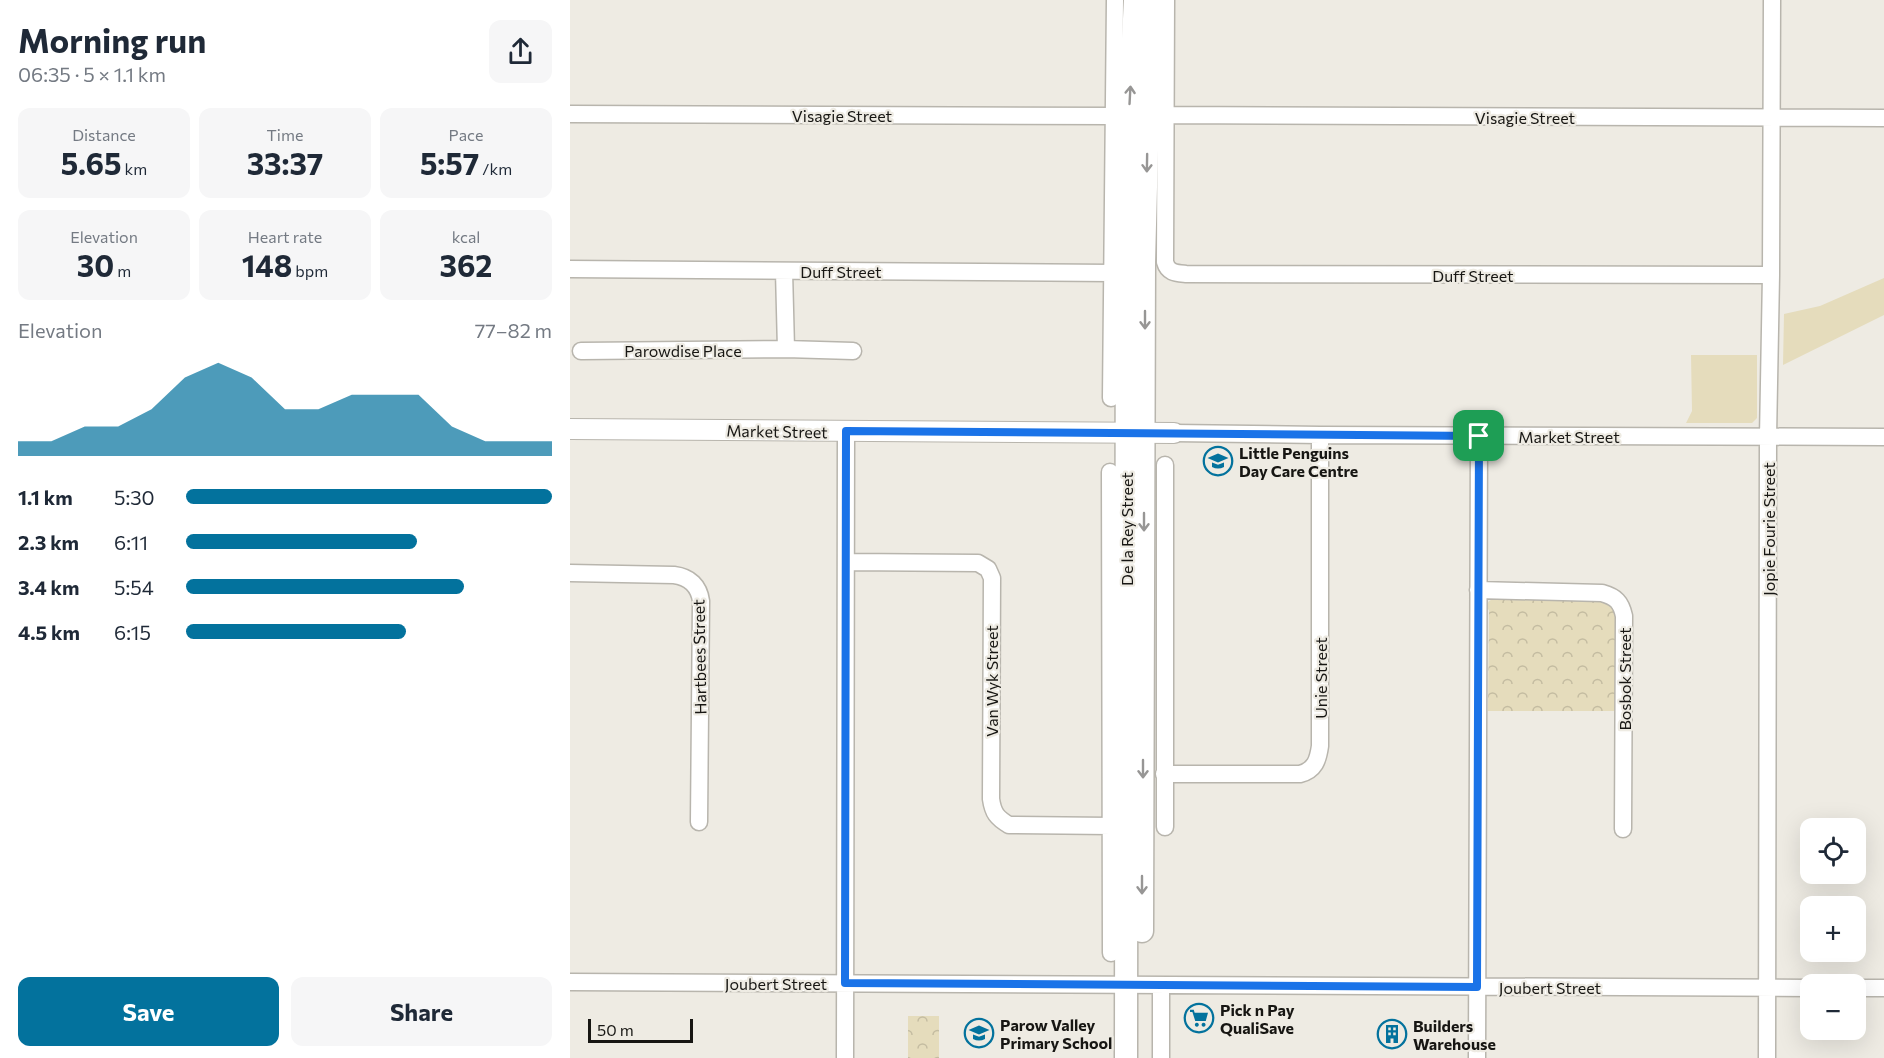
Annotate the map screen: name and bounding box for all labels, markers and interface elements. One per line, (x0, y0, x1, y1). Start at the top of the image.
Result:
text: Morning run (18, 19, 206, 60)
button: share (489, 20, 552, 83)
text: 06:35 · 5 × 1.1 km (18, 62, 166, 86)
one-way arrow (1125, 85, 1136, 105)
street label: Visagie Street (792, 106, 893, 125)
street label: Visagie Street (1475, 108, 1576, 127)
text: Distance (72, 125, 136, 144)
text: Time (267, 125, 303, 144)
text: Pace (449, 125, 483, 144)
text: 5.65 (61, 144, 121, 181)
text: 33:37 (247, 144, 323, 181)
text: 5:57 (420, 144, 479, 181)
one-way arrow (1141, 153, 1153, 173)
text: km (121, 159, 147, 178)
text: /km (479, 159, 512, 178)
text: Elevation (70, 227, 138, 246)
text: Heart rate (248, 227, 322, 246)
text: kcal (452, 227, 480, 246)
text: 30 (77, 246, 114, 283)
text: 148 (242, 246, 292, 283)
text: 362 (440, 246, 492, 283)
text: m (114, 261, 131, 280)
text: bpm (292, 261, 328, 280)
street label: Duff Street (800, 262, 882, 281)
street label: Duff Street (1432, 266, 1514, 285)
one-way arrow (1139, 310, 1151, 330)
text: Elevation (18, 318, 103, 342)
text: 77–82 m (475, 318, 552, 342)
street label: Parowdise Place (624, 341, 742, 360)
pin (1453, 410, 1504, 461)
icon: arrive (1462, 419, 1495, 452)
street label: Market Street (726, 421, 828, 441)
street label: Market Street (1518, 427, 1620, 446)
place label: Little Penguins Day Care Centre (1239, 443, 1358, 480)
school or university icon: Little Penguins Day Care Centre (1202, 445, 1234, 477)
street label: Jopie Fourie Street (1759, 462, 1778, 596)
street label: De la Rey Street (1117, 472, 1136, 586)
text: 1.1 km (18, 485, 73, 509)
text: 5:30 (114, 485, 155, 509)
one-way arrow (1138, 512, 1150, 532)
text: 2.3 km (18, 530, 79, 554)
text: 6:11 (114, 530, 148, 554)
text: 3.4 km (18, 575, 80, 599)
text: 5:54 (114, 575, 154, 599)
street label: Hartbees Street (688, 599, 710, 715)
text: 4.5 km (18, 620, 80, 644)
text: 6:15 (114, 620, 151, 644)
street label: Van Wyk Street (982, 625, 1001, 737)
street label: Bosbok Street (1615, 627, 1634, 731)
street label: Unie Street (1311, 637, 1330, 719)
one-way arrow (1137, 759, 1149, 779)
map controls (1800, 818, 1866, 1040)
button: locate (1800, 818, 1866, 884)
one-way arrow (1136, 874, 1148, 894)
button: + (1800, 896, 1866, 962)
street label: Joubert Street (725, 974, 828, 993)
button: − (1800, 974, 1866, 1040)
button: Save (18, 977, 279, 1046)
button: Share (291, 977, 552, 1046)
street label: Joubert Street (1499, 978, 1602, 997)
place label: Pick n Pay QualiSave (1220, 1000, 1295, 1037)
supermarket icon: Pick n Pay QualiSave (1183, 1002, 1215, 1034)
place label: Parow Valley Primary School (1000, 1015, 1112, 1052)
scale bar (588, 1016, 693, 1044)
place label: Builders Warehouse (1413, 1016, 1496, 1053)
school or university icon: Parow Valley Primary School (963, 1017, 995, 1049)
building icon: Builders Warehouse (1376, 1018, 1408, 1050)
text: 50 m (597, 1020, 634, 1039)

